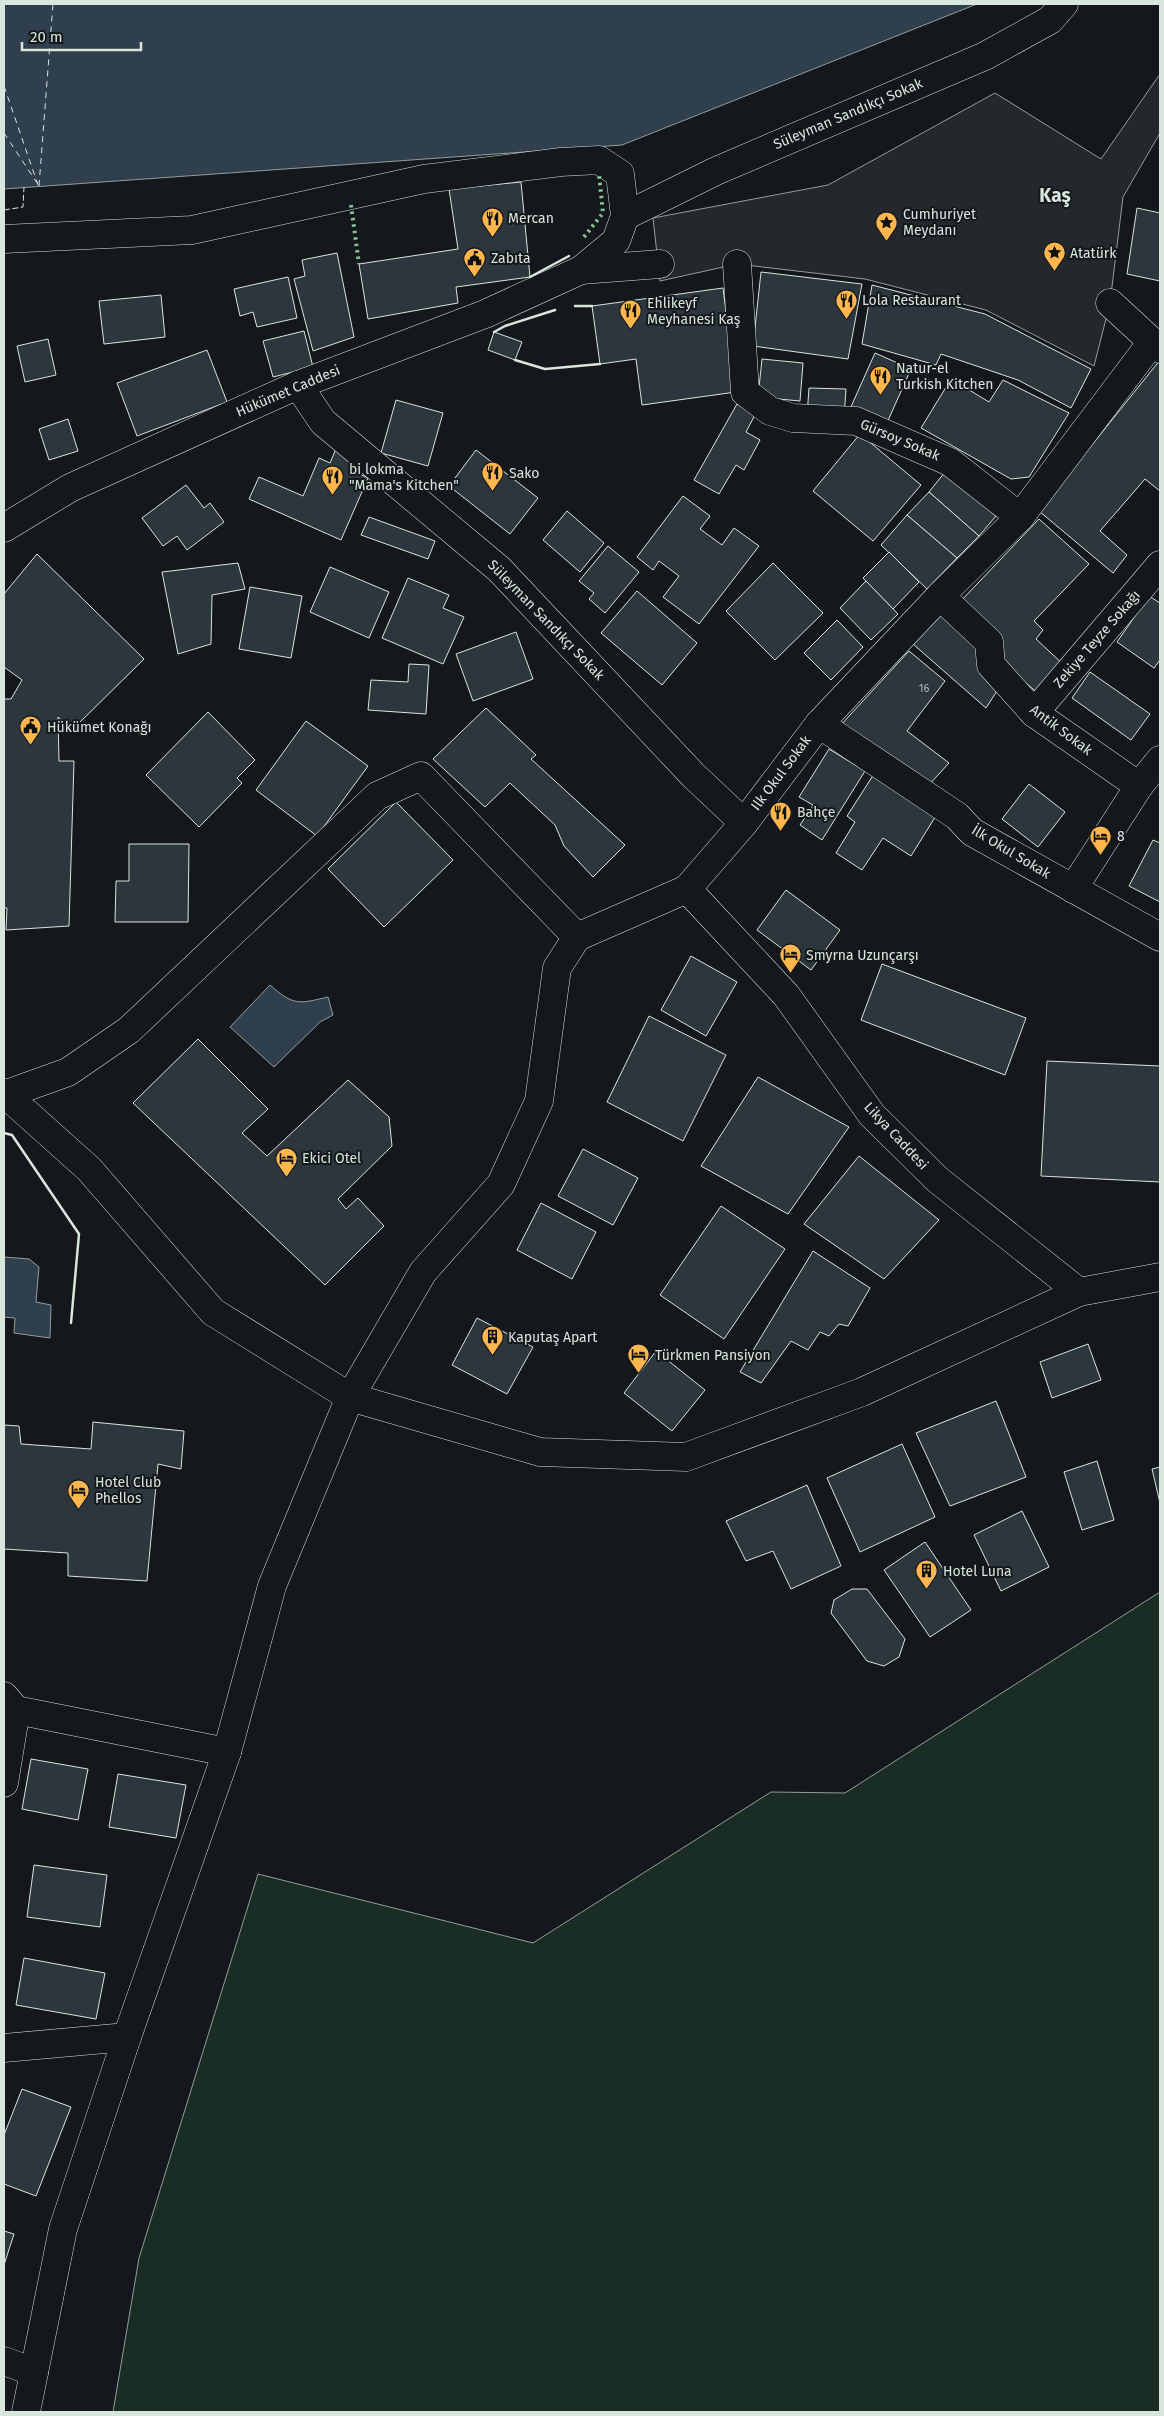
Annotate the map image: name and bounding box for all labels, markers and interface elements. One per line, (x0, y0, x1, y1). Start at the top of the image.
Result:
scale bar (22, 20, 141, 52)
text: 20 m (30, 28, 63, 46)
street label: Süleyman Sandıkçı Sokak (771, 74, 926, 153)
district label: Kaş (1039, 184, 1071, 207)
restaurant icon: Mercan (480, 206, 504, 237)
place label: Cumhuriyet Meydanı (903, 206, 977, 239)
place label: Mercan (508, 210, 554, 227)
place icon: Cumhuriyet Meydanı (875, 210, 899, 241)
place icon: Atatürk (1042, 241, 1066, 272)
place label: Atatürk (1070, 245, 1117, 262)
public building icon: Zabıta (463, 246, 487, 277)
place label: Zabıta (491, 250, 531, 267)
restaurant icon: Lola Restaurant (834, 288, 858, 319)
place label: Lola Restaurant (862, 292, 962, 309)
place label: Ehlikeyf Meyhanesi Kaş (647, 295, 741, 328)
restaurant icon: Ehlikeyf Meyhanesi Kaş (619, 299, 643, 330)
place label: Natur-el Turkish Kitchen (896, 360, 994, 393)
street label: Hükümet Caddesi (233, 361, 343, 421)
restaurant icon: Natur-el Turkish Kitchen (868, 364, 892, 395)
street label: Gürsoy Sokak (858, 416, 943, 465)
place label: bi lokma "Mama's Kitchen" (349, 461, 459, 494)
restaurant icon: Sako (481, 461, 505, 492)
restaurant icon: bi lokma "Mama's Kitchen" (321, 465, 345, 496)
place label: Sako (509, 465, 539, 482)
street label: Süleyman Sandıkçı Sokak (484, 556, 608, 684)
street label: Zekiye Teyze Sokağı (1050, 587, 1144, 691)
house number: 16 (919, 682, 929, 695)
street label: Antik Sokak (1026, 701, 1096, 759)
public building icon: Hükümet Konağı (19, 715, 43, 746)
place label: Hükümet Konağı (47, 719, 151, 736)
street label: Ilk Okul Sokak (747, 732, 815, 814)
restaurant icon: Bahçe (769, 800, 793, 831)
place label: Bahçe (797, 804, 835, 821)
street label: İlk Okul Sokak (968, 821, 1055, 883)
hotel icon: 8 (1089, 824, 1113, 855)
place label: 8 (1117, 828, 1125, 845)
hotel icon: Smyrna Uzunçarşı (778, 943, 802, 974)
place label: Smyrna Uzunçarşı (806, 947, 919, 964)
street label: Likya Caddesi (860, 1099, 932, 1173)
hotel icon: Ekici Otel (274, 1146, 298, 1177)
place label: Ekici Otel (302, 1150, 361, 1167)
building icon: Kaputaş Apart (480, 1325, 504, 1356)
place label: Kaputaş Apart (508, 1329, 598, 1346)
hotel icon: Türkmen Pansiyon (627, 1343, 651, 1374)
place label: Türkmen Pansiyon (655, 1347, 771, 1364)
place label: Hotel Club Phellos (95, 1474, 161, 1507)
hotel icon: Hotel Club Phellos (67, 1478, 91, 1509)
building icon: Hotel Luna (915, 1559, 939, 1590)
place label: Hotel Luna (943, 1563, 1012, 1580)

